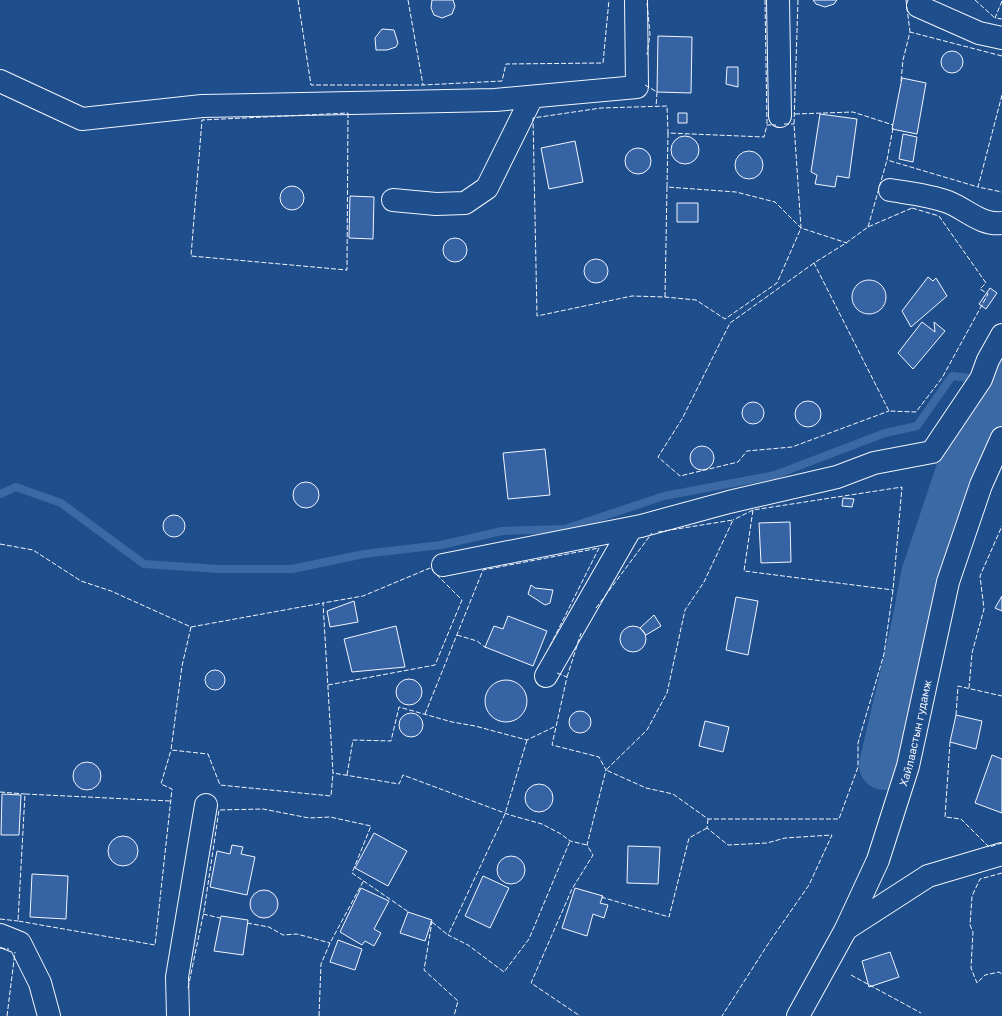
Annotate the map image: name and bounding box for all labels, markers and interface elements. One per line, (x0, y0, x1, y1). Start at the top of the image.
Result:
street label: Хайлаастын гудамж (896, 678, 933, 787)

